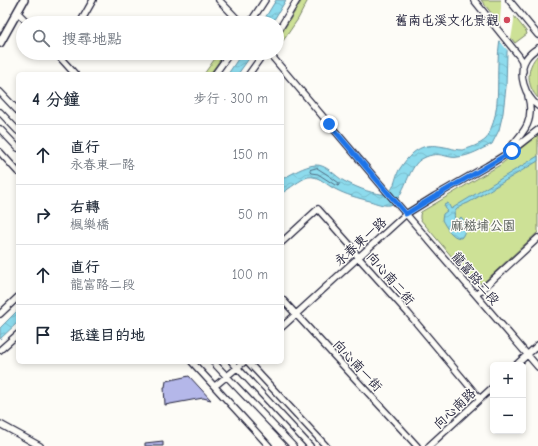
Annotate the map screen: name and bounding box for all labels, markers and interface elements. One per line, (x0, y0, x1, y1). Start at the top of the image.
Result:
place label: 舊南屯溪文化景觀 (395, 13, 499, 28)
marker: 舊南屯溪文化景觀 (502, 15, 512, 25)
search box (16, 16, 284, 60)
icon: search (30, 27, 52, 49)
text: 搜尋地點 (62, 30, 122, 48)
text: 4 分鐘 (32, 90, 80, 109)
text: 步行 · 300 m (194, 91, 268, 106)
route end (320, 115, 338, 133)
text: 直行 (70, 138, 100, 156)
route start (503, 142, 521, 160)
icon: ahead (32, 144, 54, 166)
text: 150 m (233, 147, 268, 162)
text: 永春東一路 (70, 157, 135, 172)
text: 右轉 (70, 198, 100, 216)
icon: right (32, 204, 54, 226)
text: 50 m (238, 207, 268, 222)
street label: 永春東一路 (331, 214, 390, 269)
text: 楓樂橋 (70, 217, 109, 232)
park label: 麻糍埔公園 (450, 218, 516, 233)
street label: 向心南二街 (364, 249, 418, 308)
street label: 龍富路二段 (449, 249, 503, 308)
text: 直行 (70, 258, 100, 276)
icon: ahead (32, 264, 54, 286)
text: 100 m (232, 267, 268, 282)
text: 龍富路二段 (70, 277, 135, 292)
icon: arrive (32, 324, 54, 346)
text: 抵達目的地 (70, 326, 145, 344)
street label: 向心南一街 (330, 336, 385, 394)
map controls (490, 362, 526, 434)
button: + (490, 362, 526, 398)
street label: 向心南路 (430, 385, 478, 432)
button: − (490, 398, 526, 434)

